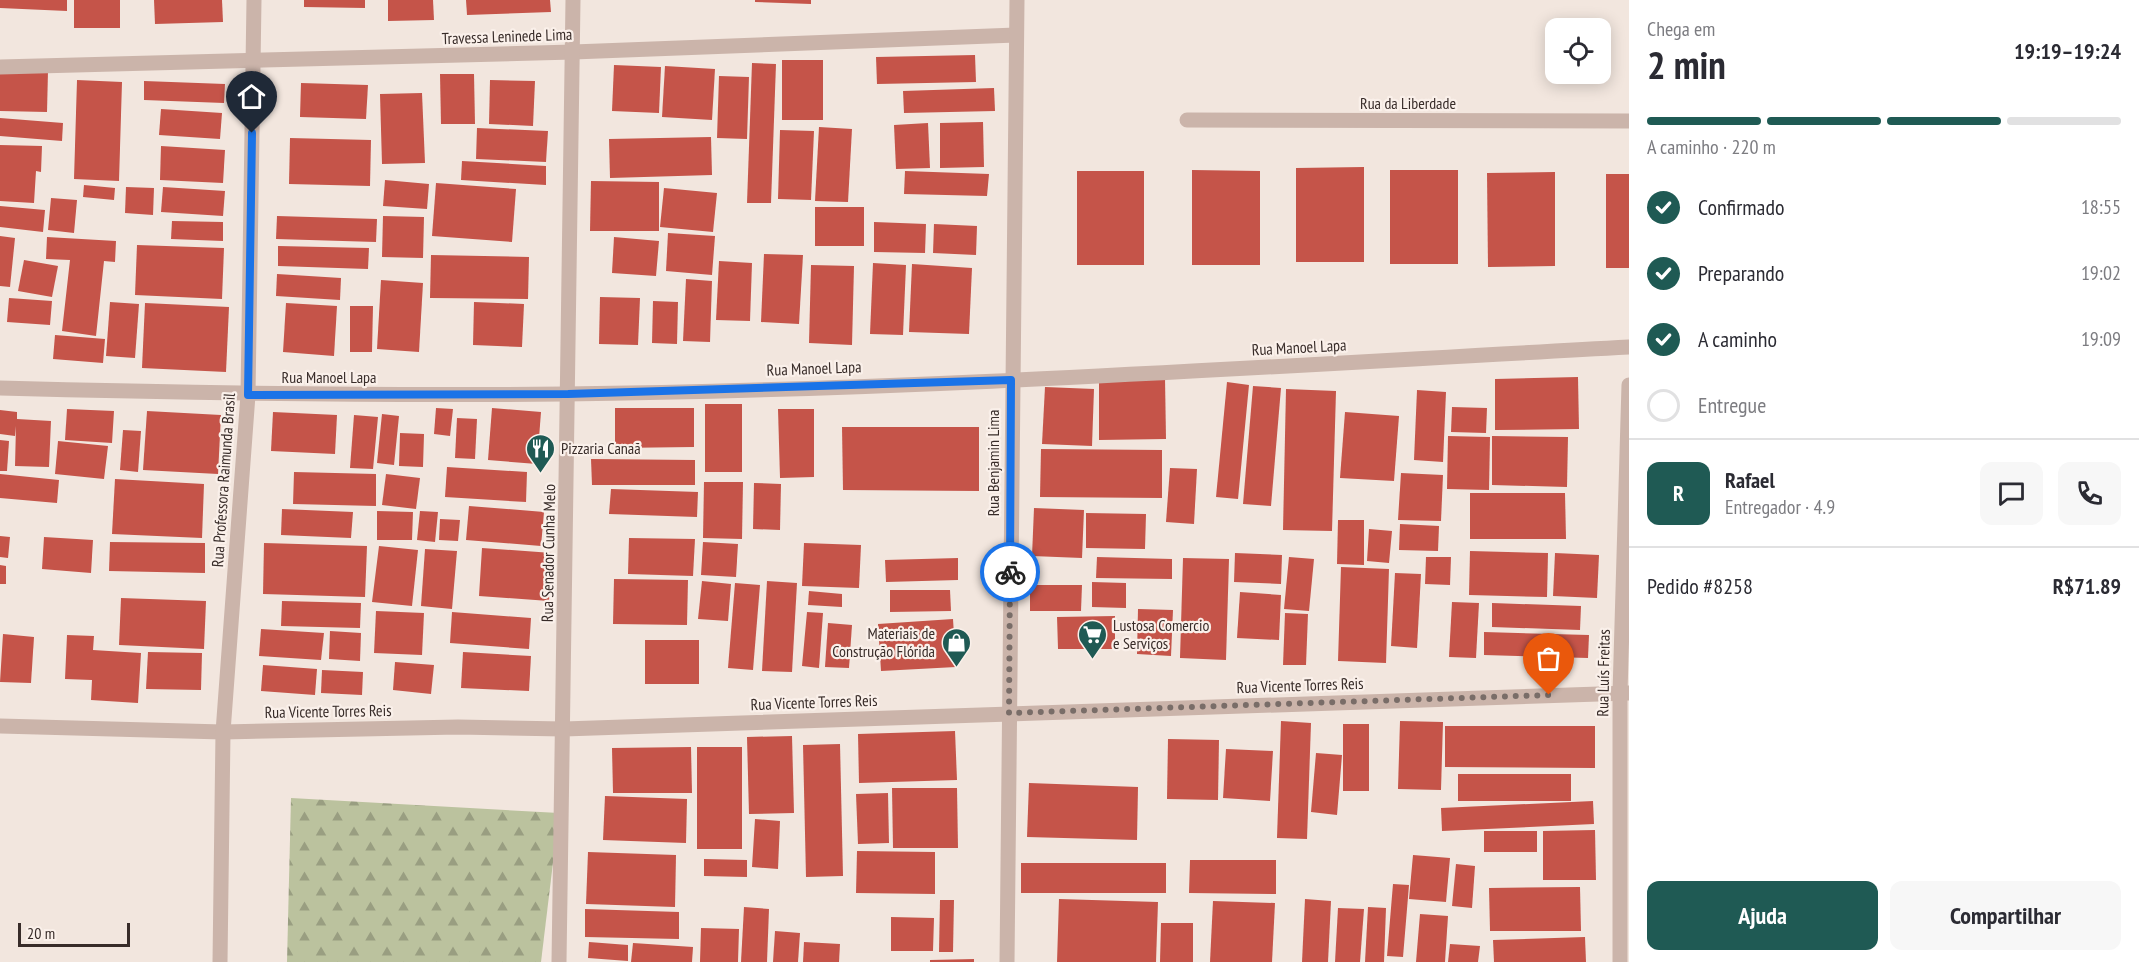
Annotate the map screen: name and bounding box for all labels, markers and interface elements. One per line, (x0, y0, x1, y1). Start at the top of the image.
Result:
text: Chega em (1647, 16, 1715, 42)
map controls (1545, 18, 1611, 84)
button: locate (1545, 18, 1611, 84)
street label: Travessa Leninede Lima (441, 24, 573, 48)
text: 19:19–19:24 (2014, 37, 2121, 65)
text: 2 min (1647, 39, 1726, 90)
pin (226, 71, 277, 133)
icon: home (235, 80, 268, 113)
street label: Rua da Liberdade (1360, 93, 1456, 113)
text: A caminho · 220 m (1647, 134, 1776, 160)
icon: check (1647, 191, 1680, 224)
text: Confirmado (1698, 193, 1784, 221)
text: 18:55 (2081, 194, 2121, 220)
icon: check (1647, 257, 1680, 290)
text: Preparando (1698, 259, 1784, 287)
text: 19:02 (2081, 260, 2121, 286)
icon: check (1647, 323, 1680, 356)
text: A caminho (1698, 325, 1777, 353)
text: 19:09 (2081, 326, 2121, 352)
street label: Rua Manoel Lapa (1251, 335, 1347, 359)
street label: Rua Manoel Lapa (766, 356, 862, 380)
street label: Rua Manoel Lapa (282, 367, 376, 387)
text: Entregue (1698, 391, 1766, 419)
street label: Rua Professora Raimunda Brasil (207, 392, 239, 568)
street label: Rua Benjamin Lima (983, 410, 1003, 516)
restaurant icon: Pizzaria Canaã (524, 432, 556, 474)
place label: Pizzaria Canaã (561, 438, 641, 458)
button: chat (1980, 462, 2043, 525)
button: phone (2058, 462, 2121, 525)
text: Rafael (1725, 466, 1775, 494)
text: R (1673, 479, 1684, 507)
street label: Rua Senador Cunha Melo (537, 484, 559, 622)
text: Entregador · 4.9 (1725, 494, 1835, 520)
courier (980, 542, 1040, 602)
icon: bike (994, 556, 1027, 589)
text: Pedido #8258 (1647, 572, 1753, 600)
text: R$71.89 (2053, 572, 2121, 600)
place label: Lustosa Comercio e Serviços (1113, 615, 1210, 653)
supermarket icon: Lustosa Comercio e Serviços (1076, 618, 1108, 660)
place label: Materiais de Construção Flórida (832, 623, 935, 661)
shop icon: Materiais de Construção Flórida (940, 626, 972, 668)
street label: Rua Luís Freitas (1592, 629, 1614, 717)
pin (1523, 633, 1574, 695)
icon: bag (1532, 642, 1565, 675)
street label: Rua Vicente Torres Reis (1236, 673, 1364, 697)
street label: Rua Vicente Torres Reis (750, 690, 878, 714)
street label: Rua Vicente Torres Reis (264, 700, 392, 722)
button: Ajuda (1647, 881, 1878, 950)
button: Compartilhar (1890, 881, 2121, 950)
scale bar (18, 920, 130, 948)
text: 20 m (27, 923, 55, 943)

